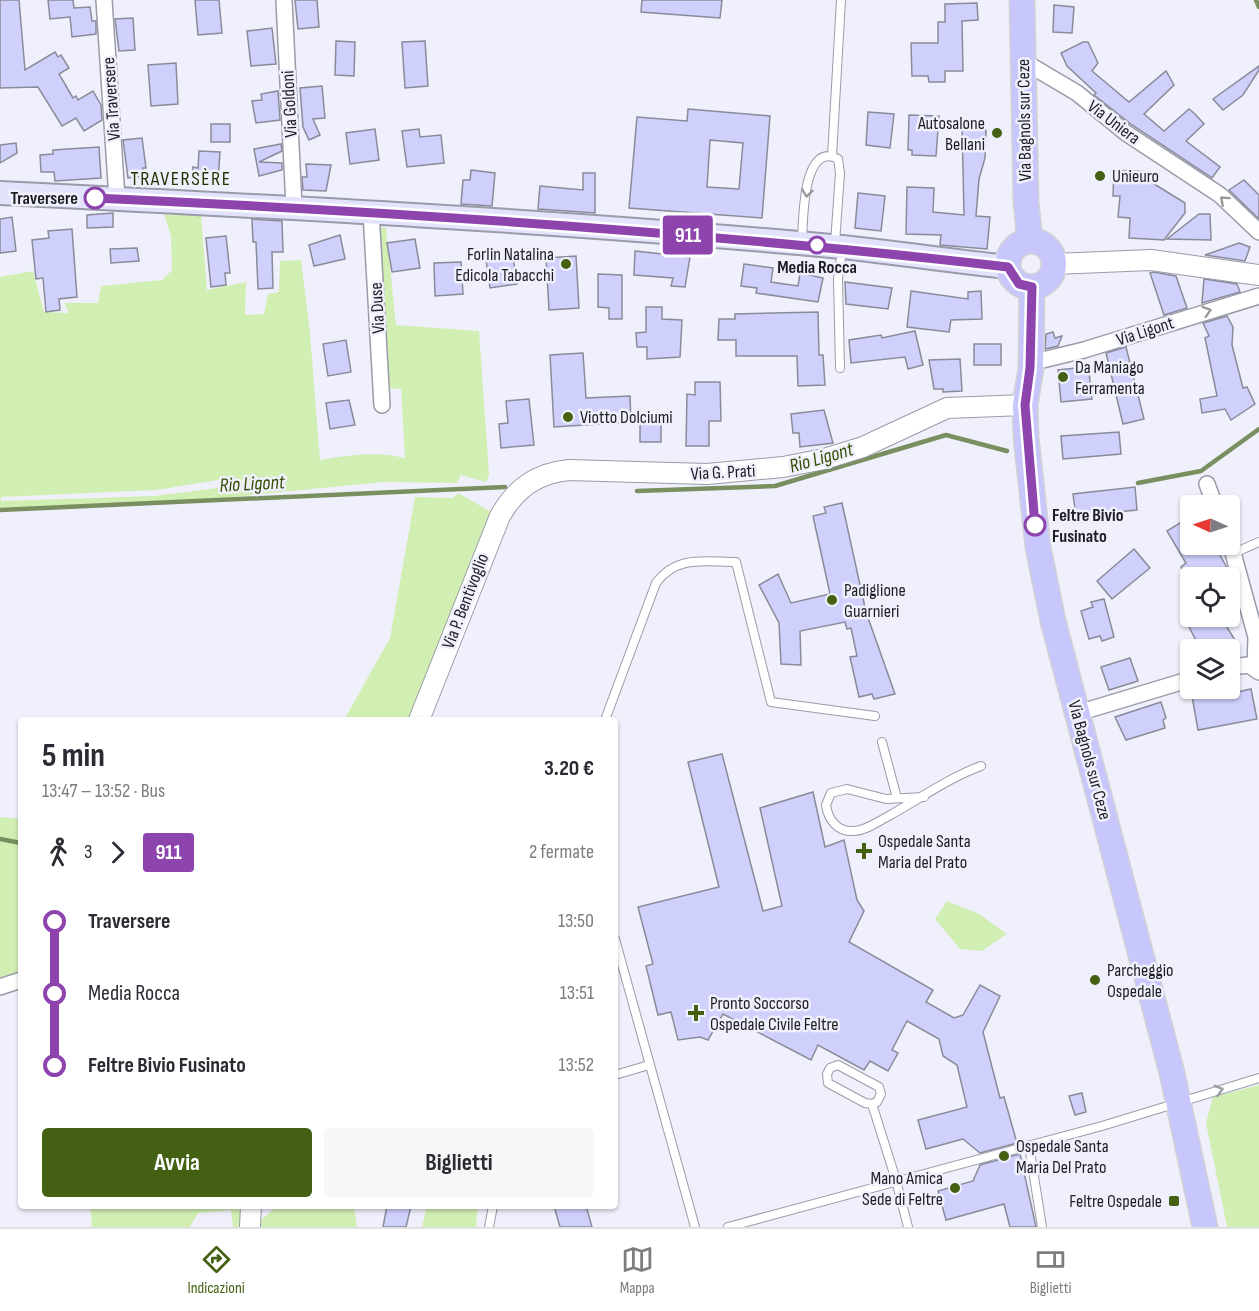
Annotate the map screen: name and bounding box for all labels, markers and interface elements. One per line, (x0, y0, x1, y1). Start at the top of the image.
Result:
street label: Via Traversere (98, 56, 125, 141)
street label: Via Bagnols sur Ceze (1013, 59, 1036, 181)
street label: Via Goldoni (277, 70, 302, 138)
street label: Via Uniera (1083, 96, 1144, 149)
place label: Autosalone Bellani (917, 113, 985, 155)
marker: Autosalone Bellani (990, 126, 1004, 140)
place label: Unieuro (1112, 166, 1159, 187)
district label: TRAVERSÈRE (131, 167, 231, 191)
marker: Unieuro (1093, 169, 1107, 183)
marker: Traversere (84, 187, 106, 209)
place label: Traversere (10, 188, 78, 209)
one-way arrow (801, 189, 813, 198)
one-way arrow (1221, 196, 1231, 207)
line badge: 911 (654, 216, 722, 254)
text: 911 (675, 223, 701, 248)
marker: Media Rocca (808, 236, 826, 254)
place label: Forlin Natalina Edicola Tabacchi (455, 244, 554, 286)
marker: Forlin Natalina Edicola Tabacchi (559, 257, 573, 271)
place label: Media Rocca (777, 257, 857, 278)
street label: Via Duse (366, 282, 389, 334)
one-way arrow (1201, 305, 1212, 318)
street label: Via Ligont (1114, 312, 1177, 351)
place label: Da Maniago Ferramenta (1075, 357, 1145, 399)
marker: Da Maniago Ferramenta (1056, 370, 1070, 384)
place label: Viotto Dolciumi (580, 407, 673, 428)
marker: Viotto Dolciumi (561, 410, 575, 424)
water label: Rio Ligont (786, 437, 857, 479)
street label: Via G. Prati (690, 460, 756, 485)
water label: Rio Ligont (219, 470, 286, 498)
north arrow (1180, 495, 1240, 555)
map controls (1180, 495, 1240, 699)
place label: Feltre Bivio Fusinato (1052, 505, 1124, 547)
marker: Feltre Bivio Fusinato (1024, 514, 1046, 536)
street label: Via P. Bentivoglio (438, 551, 493, 652)
button: locate (1180, 567, 1240, 627)
place label: Padiglione Guarnieri (844, 580, 906, 622)
marker: Padiglione Guarnieri (825, 593, 839, 607)
button: layers (1180, 639, 1240, 699)
street label: Via Bagnols sur Ceze (1064, 698, 1116, 822)
text: 5 min (42, 736, 105, 776)
text: 3.20 € (544, 755, 594, 782)
text: 13:47 – 13:52 · Bus (42, 779, 165, 803)
place label: Ospedale Santa Maria del Prato (878, 831, 971, 873)
icon: walk (42, 836, 75, 869)
icon: forward (101, 836, 134, 869)
text: 3 (84, 840, 92, 864)
text: 911 (155, 840, 182, 865)
text: 2 fermate (529, 840, 594, 864)
marker: Ospedale Santa Maria del Prato (855, 842, 873, 860)
text: Traversere (88, 908, 171, 935)
text: 13:50 (558, 909, 594, 933)
place label: Parcheggio Ospedale (1107, 960, 1174, 1002)
marker: Parcheggio Ospedale (1088, 973, 1102, 987)
text: Media Rocca (88, 980, 180, 1007)
text: 13:51 (560, 981, 594, 1005)
place label: Pronto Soccorso Ospedale Civile Feltre (710, 993, 839, 1035)
marker: Pronto Soccorso Ospedale Civile Feltre (687, 1004, 705, 1022)
text: Feltre Bivio Fusinato (88, 1052, 246, 1079)
text: 13:52 (559, 1053, 594, 1077)
one-way arrow (1213, 1085, 1224, 1097)
button: Avvia (42, 1128, 312, 1197)
button: Biglietti (324, 1128, 594, 1197)
place label: Ospedale Santa Maria Del Prato (1016, 1136, 1109, 1178)
marker: Ospedale Santa Maria Del Prato (997, 1149, 1011, 1163)
place label: Mano Amica Sede di Feltre (862, 1168, 943, 1210)
marker: Mano Amica Sede di Feltre (948, 1181, 962, 1195)
place label: Feltre Ospedale (1069, 1191, 1162, 1212)
marker: Feltre Ospedale (1167, 1194, 1181, 1208)
tab: Indicazioni (187, 1243, 245, 1298)
tab: Mappa (620, 1243, 655, 1298)
tab: Biglietti (1030, 1243, 1072, 1298)

